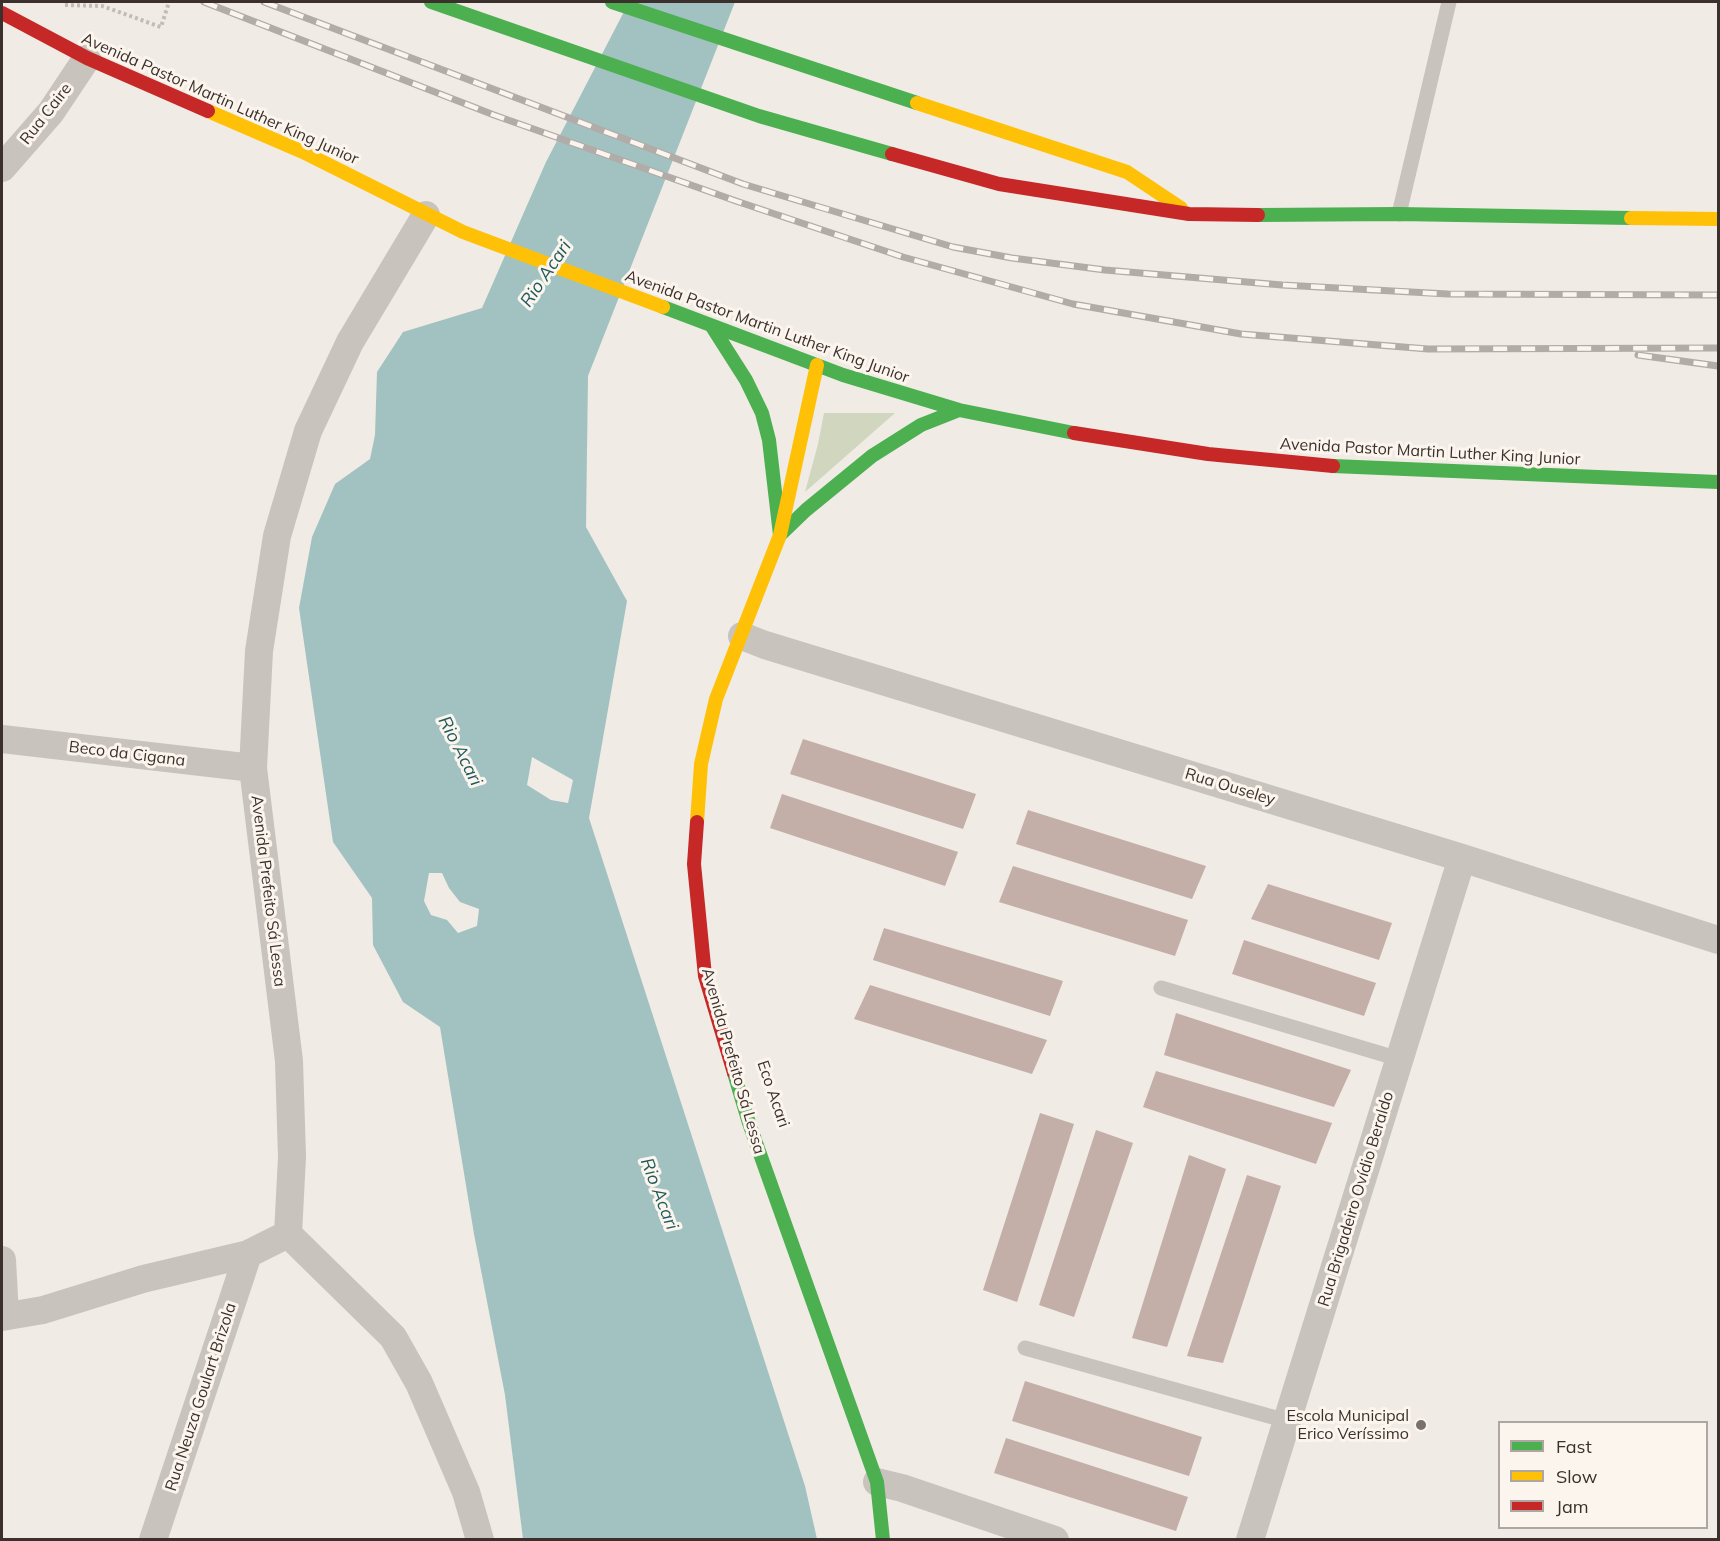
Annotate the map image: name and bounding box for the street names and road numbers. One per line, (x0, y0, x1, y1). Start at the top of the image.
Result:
street label: Avenida Pastor Martin Luther King Junior (79, 29, 361, 169)
street label: Rua Caire (16, 79, 76, 149)
street label: Avenida Pastor Martin Luther King Junior (622, 267, 912, 387)
street label: Avenida Pastor Martin Luther King Junior (1279, 435, 1581, 469)
street label: Beco da Cigana (68, 737, 186, 771)
street label: Rua Ouseley (1183, 764, 1277, 810)
street label: Avenida Prefeito Sá Lessa (247, 794, 289, 988)
street label: Avenida Prefeito Sá Lessa (697, 966, 769, 1156)
street label: Eco Acari (753, 1058, 793, 1130)
street label: Rua Brigadeiro Ovídio Beraldo (1314, 1089, 1398, 1309)
street label: Rua Neuza Goulart Brizola (161, 1301, 241, 1493)

